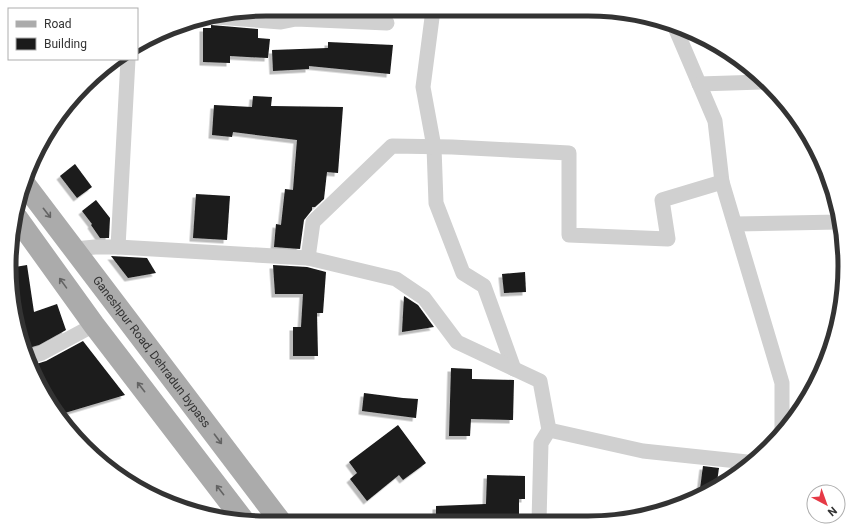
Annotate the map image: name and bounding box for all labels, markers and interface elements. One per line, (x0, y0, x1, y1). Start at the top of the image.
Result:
legend (8, 8, 138, 60)
text: Road (44, 17, 72, 31)
text: Building (44, 37, 87, 51)
one-way arrow (43, 207, 51, 218)
street label: Ganeshpur Road, Dehradun bypass (90, 273, 214, 430)
one-way arrow (59, 277, 67, 288)
one-way arrow (137, 381, 145, 392)
one-way arrow (214, 434, 223, 445)
one-way arrow (216, 484, 224, 495)
north arrow (806, 484, 846, 524)
text: N (825, 504, 839, 519)

